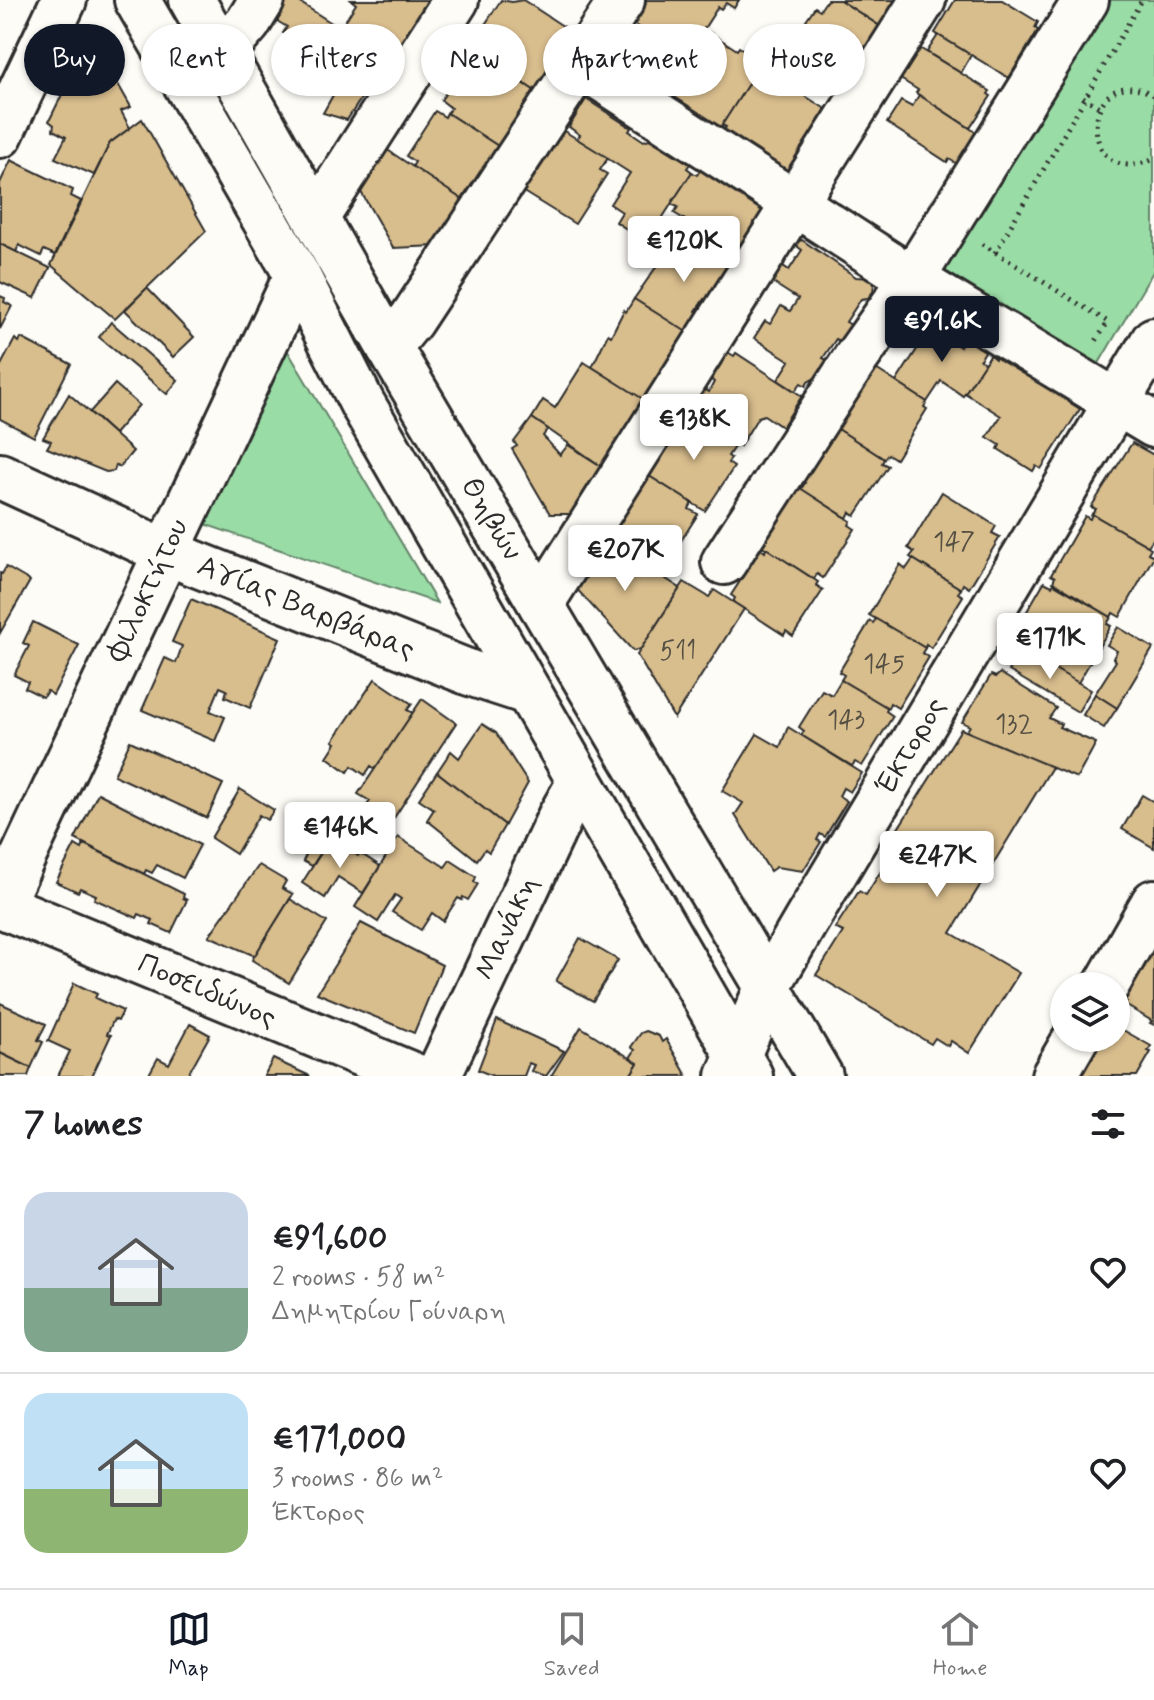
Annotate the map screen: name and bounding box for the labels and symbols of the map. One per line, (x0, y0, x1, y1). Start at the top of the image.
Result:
pin: €120K (628, 216, 740, 284)
pin: €91.6K (877, 296, 1007, 364)
pin: €138K (638, 394, 750, 462)
street label: Θηβών (451, 470, 531, 568)
street label: Φιλοκτήτου (98, 512, 198, 669)
pin: €207K (569, 525, 681, 593)
house number: 147 (933, 526, 975, 560)
street label: Αγίας Βαρβάρας (191, 547, 421, 669)
pin: €171K (994, 613, 1106, 681)
house number: 511 (660, 635, 696, 669)
house number: 145 (863, 648, 905, 682)
street label: Έκτορος (867, 690, 955, 802)
house number: 143 (827, 704, 865, 738)
house number: 132 (995, 708, 1033, 742)
pin: €146K (284, 802, 396, 870)
pin: €247K (881, 831, 993, 899)
street label: Μανάκη (466, 869, 548, 987)
street label: Ποσειδώνος (132, 944, 282, 1038)

